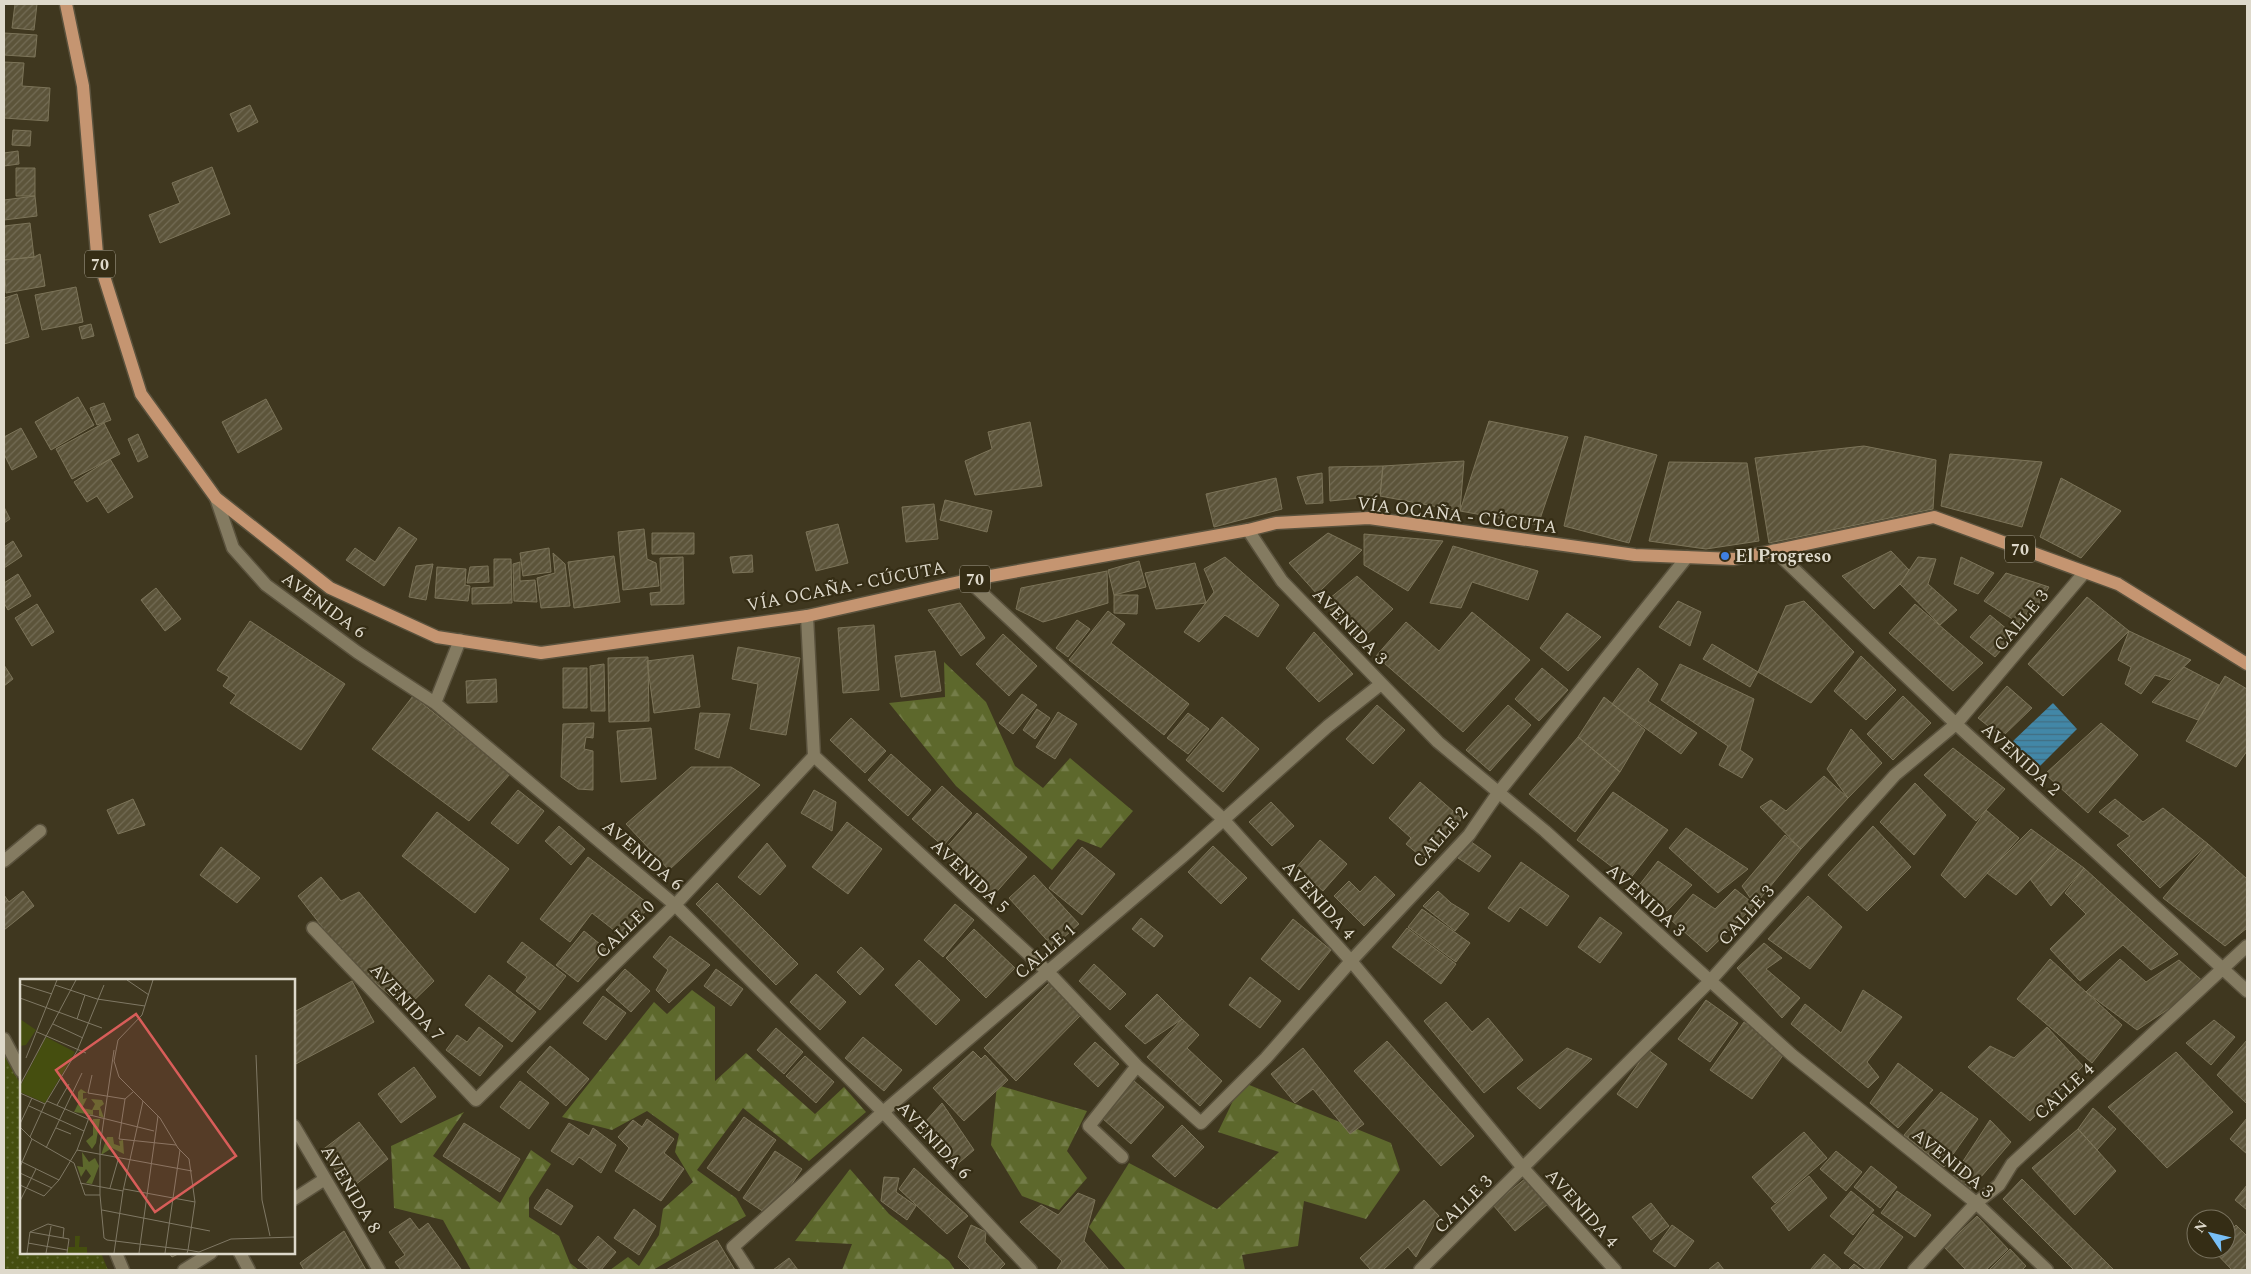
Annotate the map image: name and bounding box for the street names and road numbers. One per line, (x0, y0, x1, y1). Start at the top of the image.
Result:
road number: 70 (85, 250, 115, 278)
street label: VÍA OCAÑA - CÚCUTA (1355, 490, 1559, 541)
road number: 70 (2005, 536, 2035, 562)
street label: VÍA OCAÑA - CÚCUTA (744, 554, 948, 619)
street label: AVENIDA 6 (276, 565, 372, 645)
road number: 70 (960, 566, 990, 592)
street label: AVENIDA 3 (1306, 581, 1394, 671)
street label: CALLE 3 (1987, 583, 2055, 657)
street label: AVENIDA 2 (1975, 716, 2066, 802)
street label: CALLE 2 (1406, 801, 1475, 874)
street label: AVENIDA 6 (596, 813, 689, 897)
street label: AVENIDA 5 (924, 833, 1015, 920)
street label: AVENIDA 4 (1276, 855, 1362, 946)
street label: AVENIDA 3 (1600, 857, 1691, 943)
street label: CALLE 3 (1712, 879, 1781, 952)
street label: CALLE 0 (589, 894, 661, 965)
street label: CALLE 1 (1009, 917, 1082, 986)
street label: AVENIDA 7 (363, 957, 450, 1048)
street label: CALLE 4 (2028, 1056, 2101, 1126)
street label: AVENIDA 6 (890, 1095, 977, 1186)
street label: AVENIDA 3 (1906, 1122, 2000, 1205)
street label: AVENIDA 8 (314, 1140, 388, 1239)
street label: AVENIDA 4 (1539, 1163, 1625, 1254)
street label: CALLE 3 (1428, 1169, 1499, 1240)

